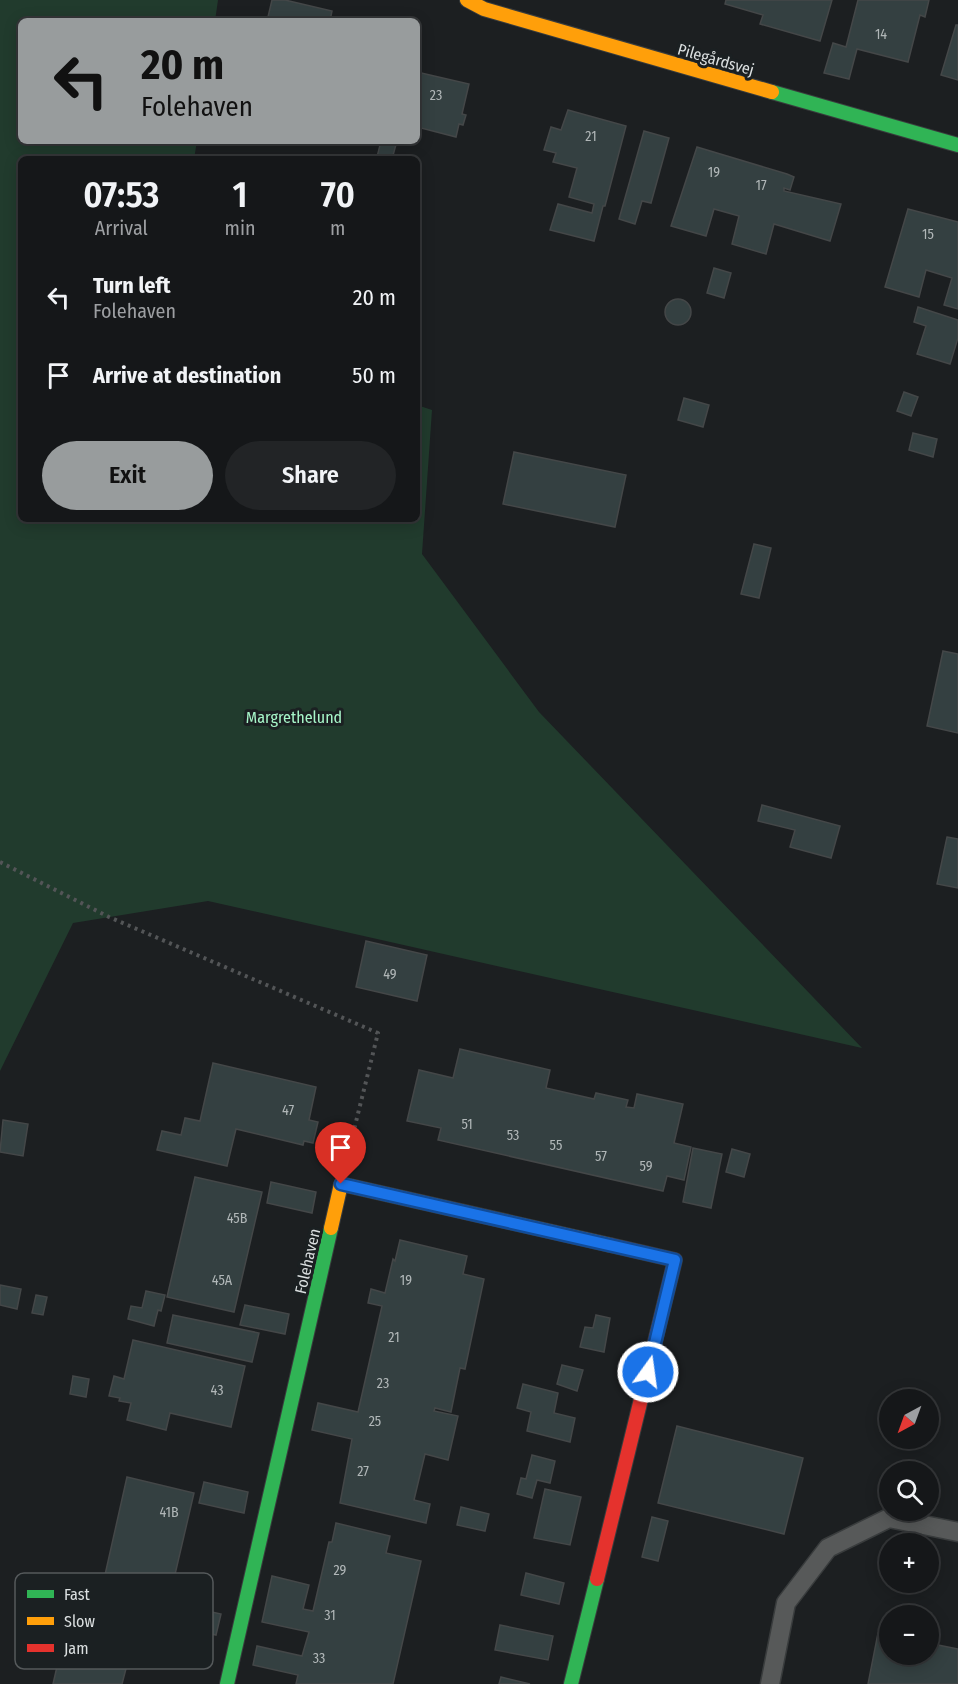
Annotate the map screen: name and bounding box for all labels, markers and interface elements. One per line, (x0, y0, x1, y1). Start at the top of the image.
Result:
house number: 14 (875, 26, 887, 43)
street label: Pilegårdsvej (675, 39, 756, 79)
text: 20 m (141, 40, 224, 90)
icon: left (42, 42, 120, 120)
house number: 23 (430, 87, 442, 104)
text: Folehaven (141, 91, 253, 123)
house number: 21 (585, 128, 597, 145)
house number: 19 (708, 164, 720, 181)
text: 07:53 (83, 173, 159, 217)
text: 1 (233, 173, 248, 217)
text: 70 (321, 173, 355, 217)
house number: 17 (755, 177, 767, 194)
text: Arrival (95, 216, 148, 240)
text: min (225, 216, 256, 240)
text: m (330, 216, 345, 240)
house number: 15 (922, 226, 934, 243)
text: Turn left (93, 272, 171, 299)
icon: left (42, 281, 75, 314)
text: 20 m (353, 284, 396, 311)
text: Folehaven (93, 299, 176, 323)
icon: arrive (42, 359, 75, 392)
text: Arrive at destination (93, 362, 281, 389)
text: 50 m (352, 362, 396, 389)
button: Exit (42, 441, 213, 510)
button: Share (225, 441, 396, 510)
park label: Margrethelund (246, 708, 342, 727)
house number: 49 (383, 966, 397, 983)
house number: 47 (282, 1102, 294, 1119)
house number: 51 (461, 1116, 473, 1133)
pin (315, 1122, 366, 1184)
house number: 53 (507, 1127, 519, 1144)
icon: arrive (324, 1131, 357, 1164)
house number: 55 (550, 1137, 562, 1154)
house number: 57 (595, 1148, 607, 1165)
house number: 59 (639, 1158, 653, 1175)
house number: 45B (227, 1210, 248, 1227)
street label: Folehaven (291, 1227, 324, 1296)
house number: 45A (212, 1272, 233, 1289)
house number: 19 (400, 1272, 412, 1289)
house number: 21 (388, 1329, 400, 1346)
position arrow (616, 1340, 680, 1404)
house number: 23 (377, 1375, 389, 1392)
house number: 43 (211, 1382, 223, 1399)
north arrow (879, 1389, 939, 1449)
map controls (879, 1389, 939, 1665)
house number: 25 (369, 1413, 381, 1430)
button: search (879, 1461, 939, 1521)
house number: 27 (357, 1463, 369, 1480)
house number: 41B (159, 1504, 179, 1521)
button: + (879, 1533, 939, 1593)
house number: 29 (334, 1562, 347, 1579)
legend (15, 1573, 213, 1669)
text: Fast (64, 1585, 91, 1604)
button: − (879, 1605, 939, 1665)
house number: 31 (324, 1607, 336, 1624)
text: Slow (64, 1612, 95, 1631)
text: Jam (64, 1639, 89, 1658)
house number: 33 (313, 1650, 325, 1667)

